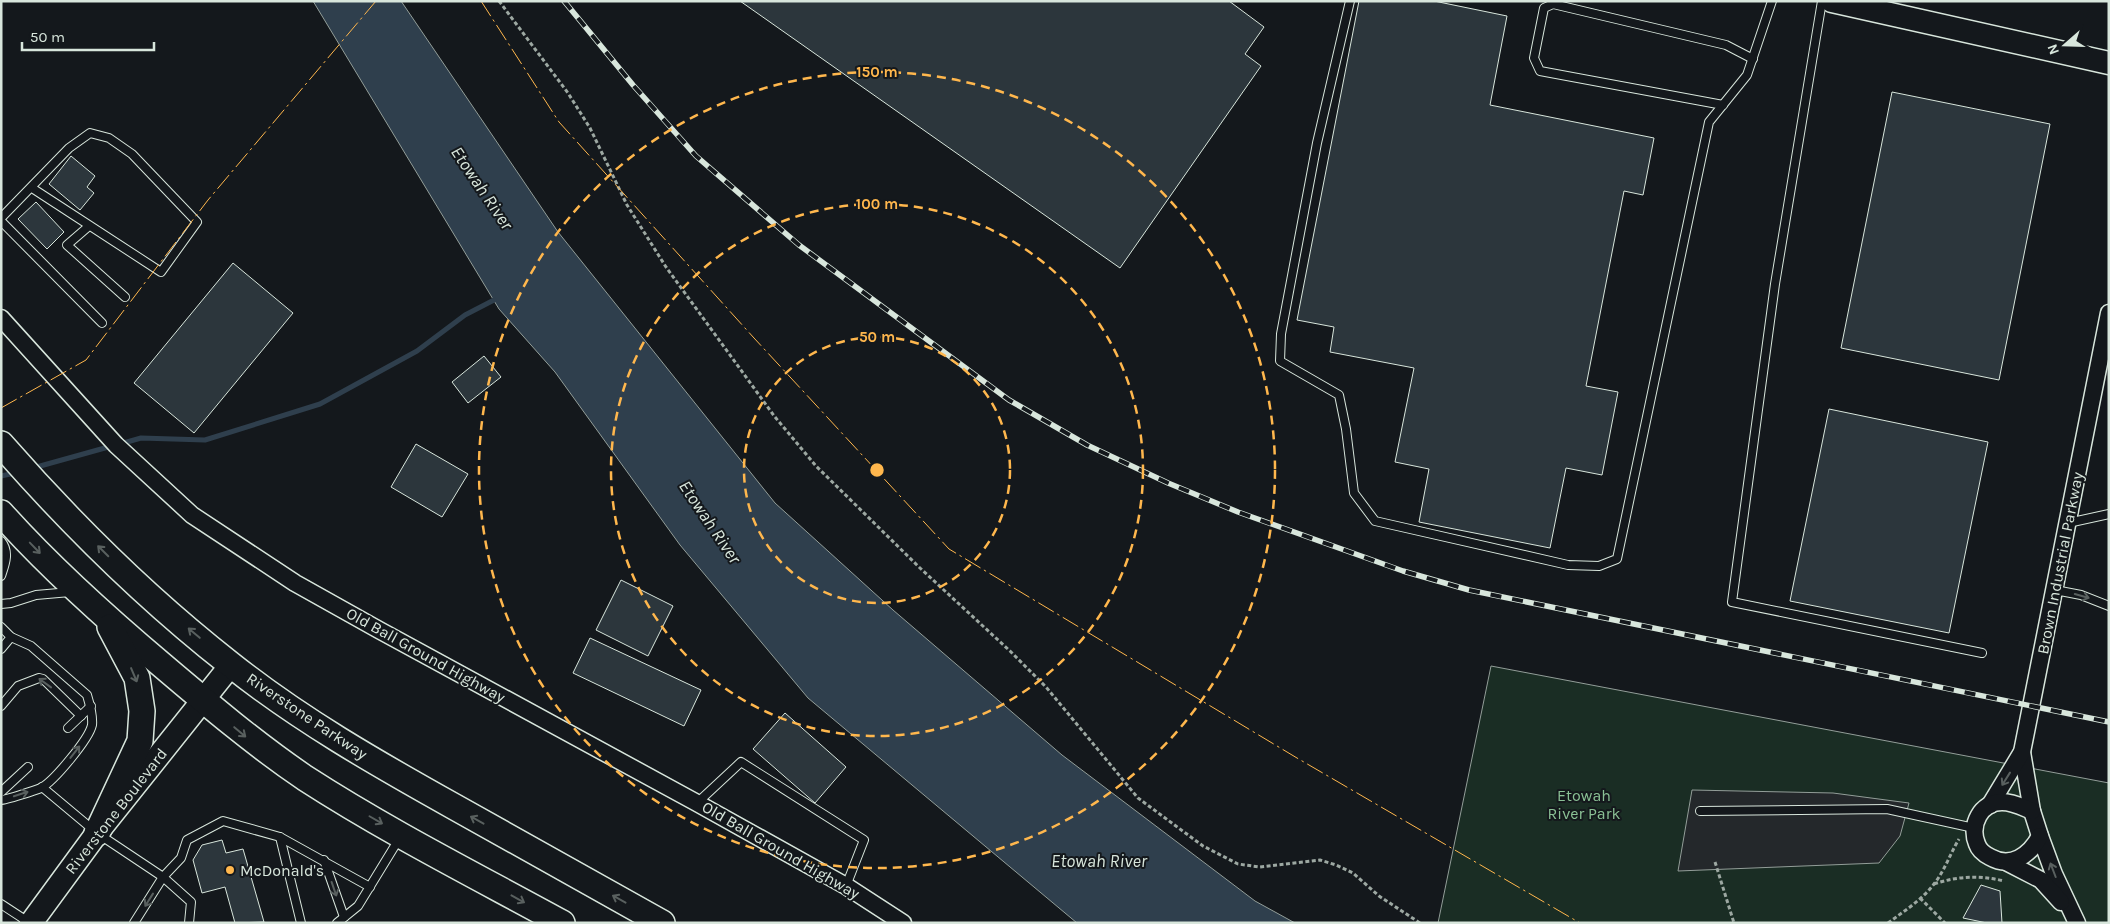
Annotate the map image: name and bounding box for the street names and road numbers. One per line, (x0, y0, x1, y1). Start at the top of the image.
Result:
street label: Brown Industrial Parkway (2033, 470, 2087, 656)
street label: Old Ball Ground Highway (343, 603, 509, 707)
street label: Riverstone Parkway (243, 668, 372, 764)
street label: Riverstone Boulevard (61, 744, 171, 878)
street label: Old Ball Ground Highway (699, 797, 864, 903)

